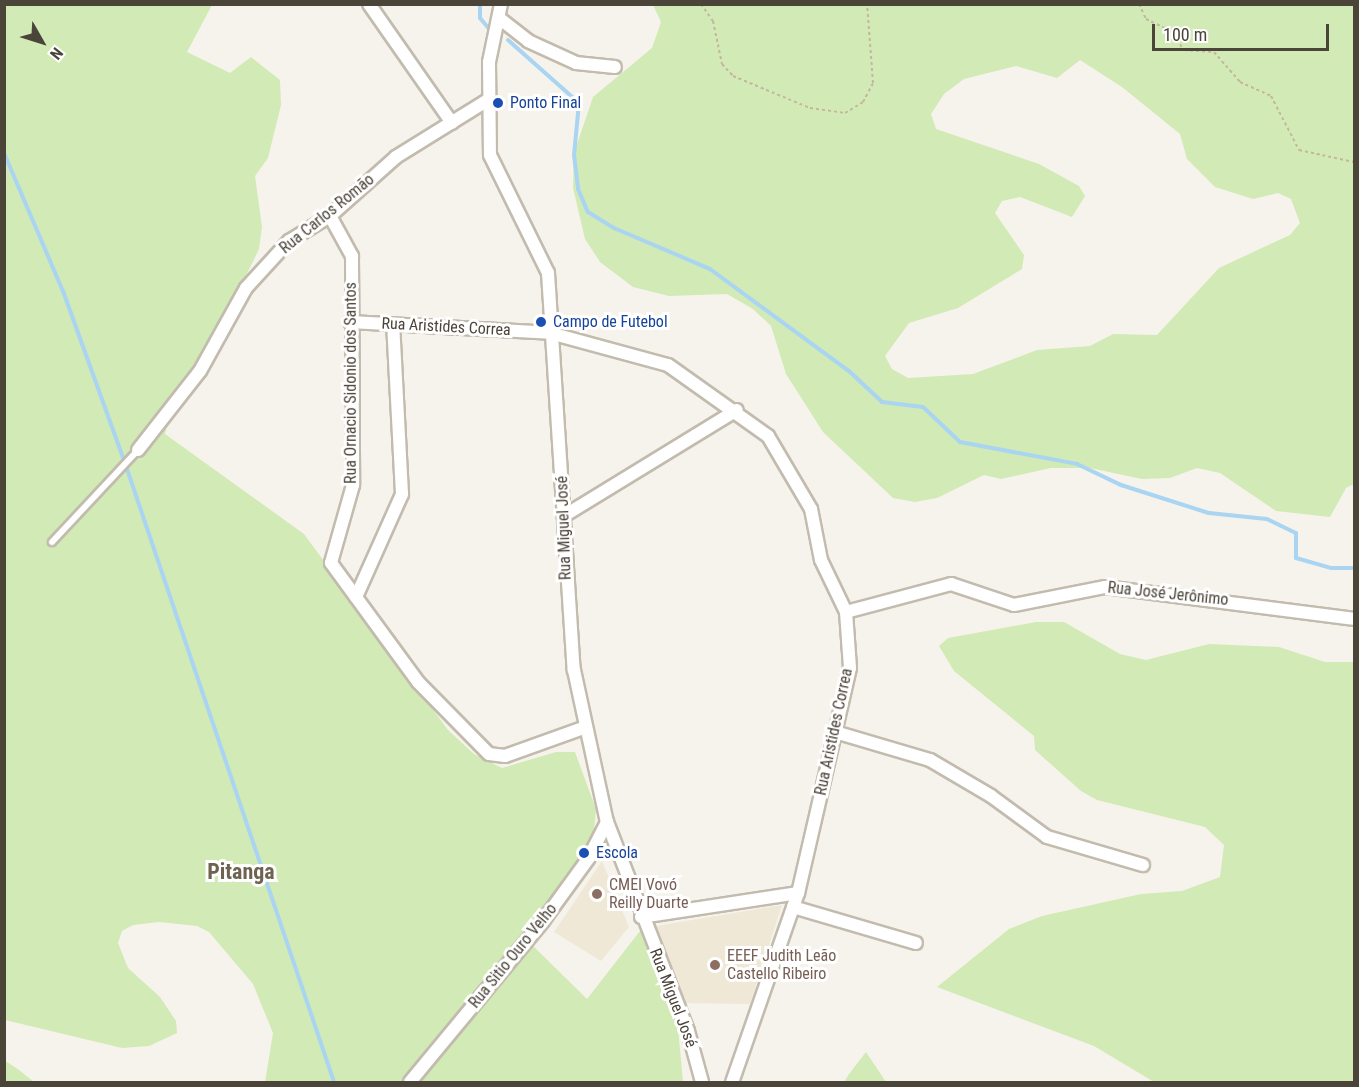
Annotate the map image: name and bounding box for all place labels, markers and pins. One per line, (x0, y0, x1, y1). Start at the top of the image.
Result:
place label: Ponto Final (510, 93, 581, 113)
marker: Ponto Final (491, 96, 505, 110)
place label: Campo de Futebol (553, 312, 668, 332)
marker: Campo de Futebol (534, 315, 548, 329)
place label: Escola (596, 843, 638, 863)
marker: Escola (577, 846, 591, 860)
place label: CMEI Vovó Reilly Duarte (609, 875, 688, 913)
marker: CMEI Vovó Reilly Duarte (590, 887, 604, 901)
place label: EEEF Judith Leão Castello Ribeiro (727, 946, 836, 984)
marker: EEEF Judith Leão Castello Ribeiro (708, 958, 722, 972)

